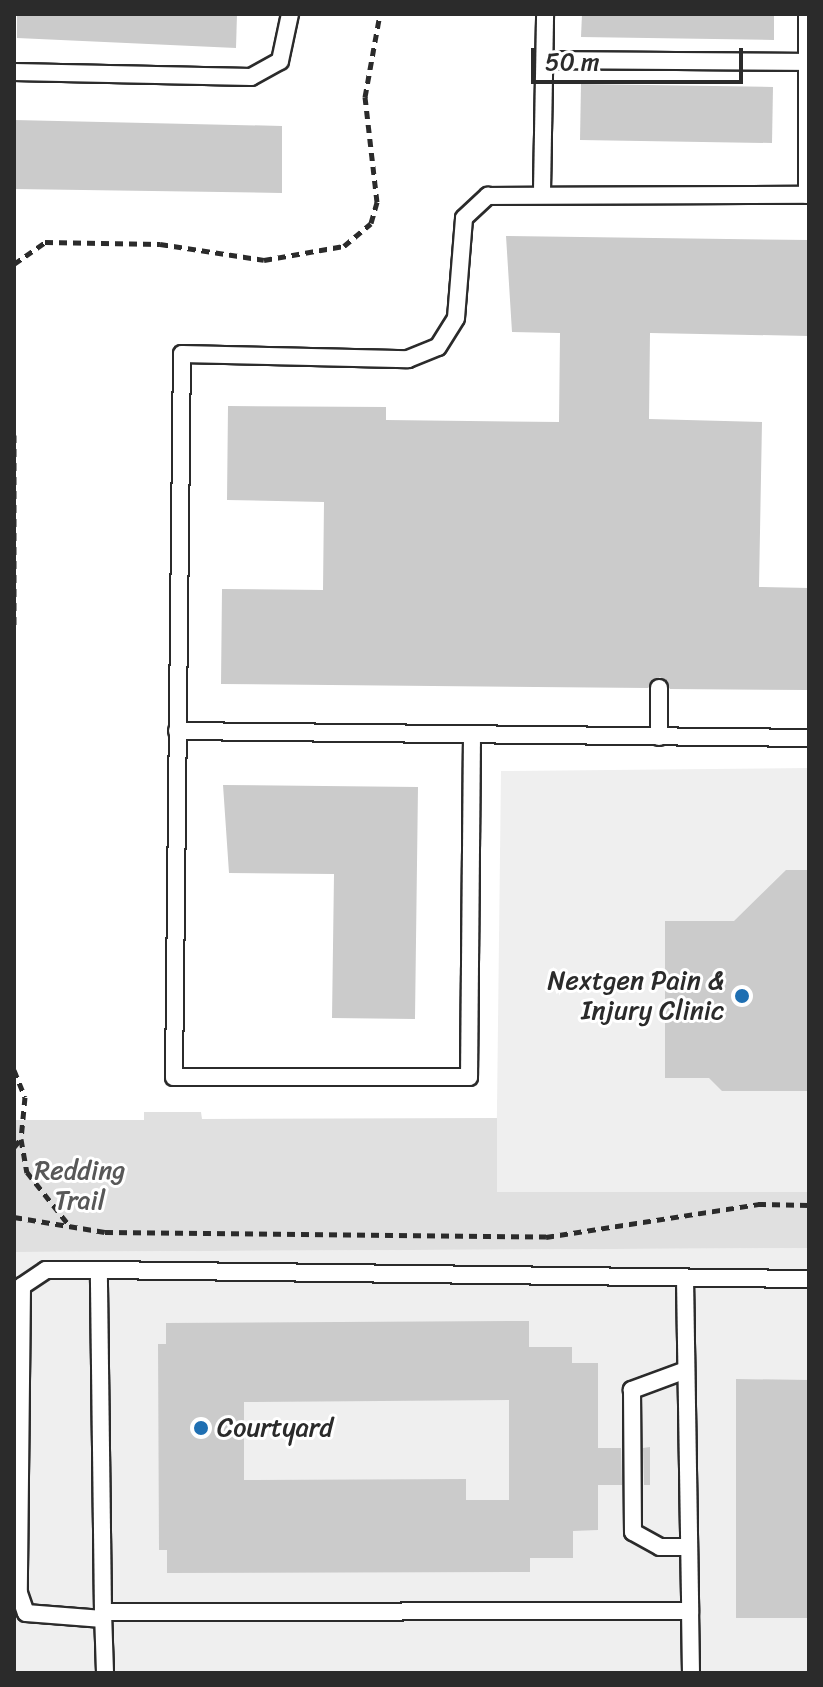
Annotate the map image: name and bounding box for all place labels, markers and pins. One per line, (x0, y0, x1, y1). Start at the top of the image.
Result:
place label: Nextgen Pain & Injury Clinic (547, 965, 724, 1026)
marker: Nextgen Pain & Injury Clinic (731, 985, 753, 1007)
place label: Courtyard (217, 1412, 333, 1444)
marker: Courtyard (192, 1419, 210, 1437)

